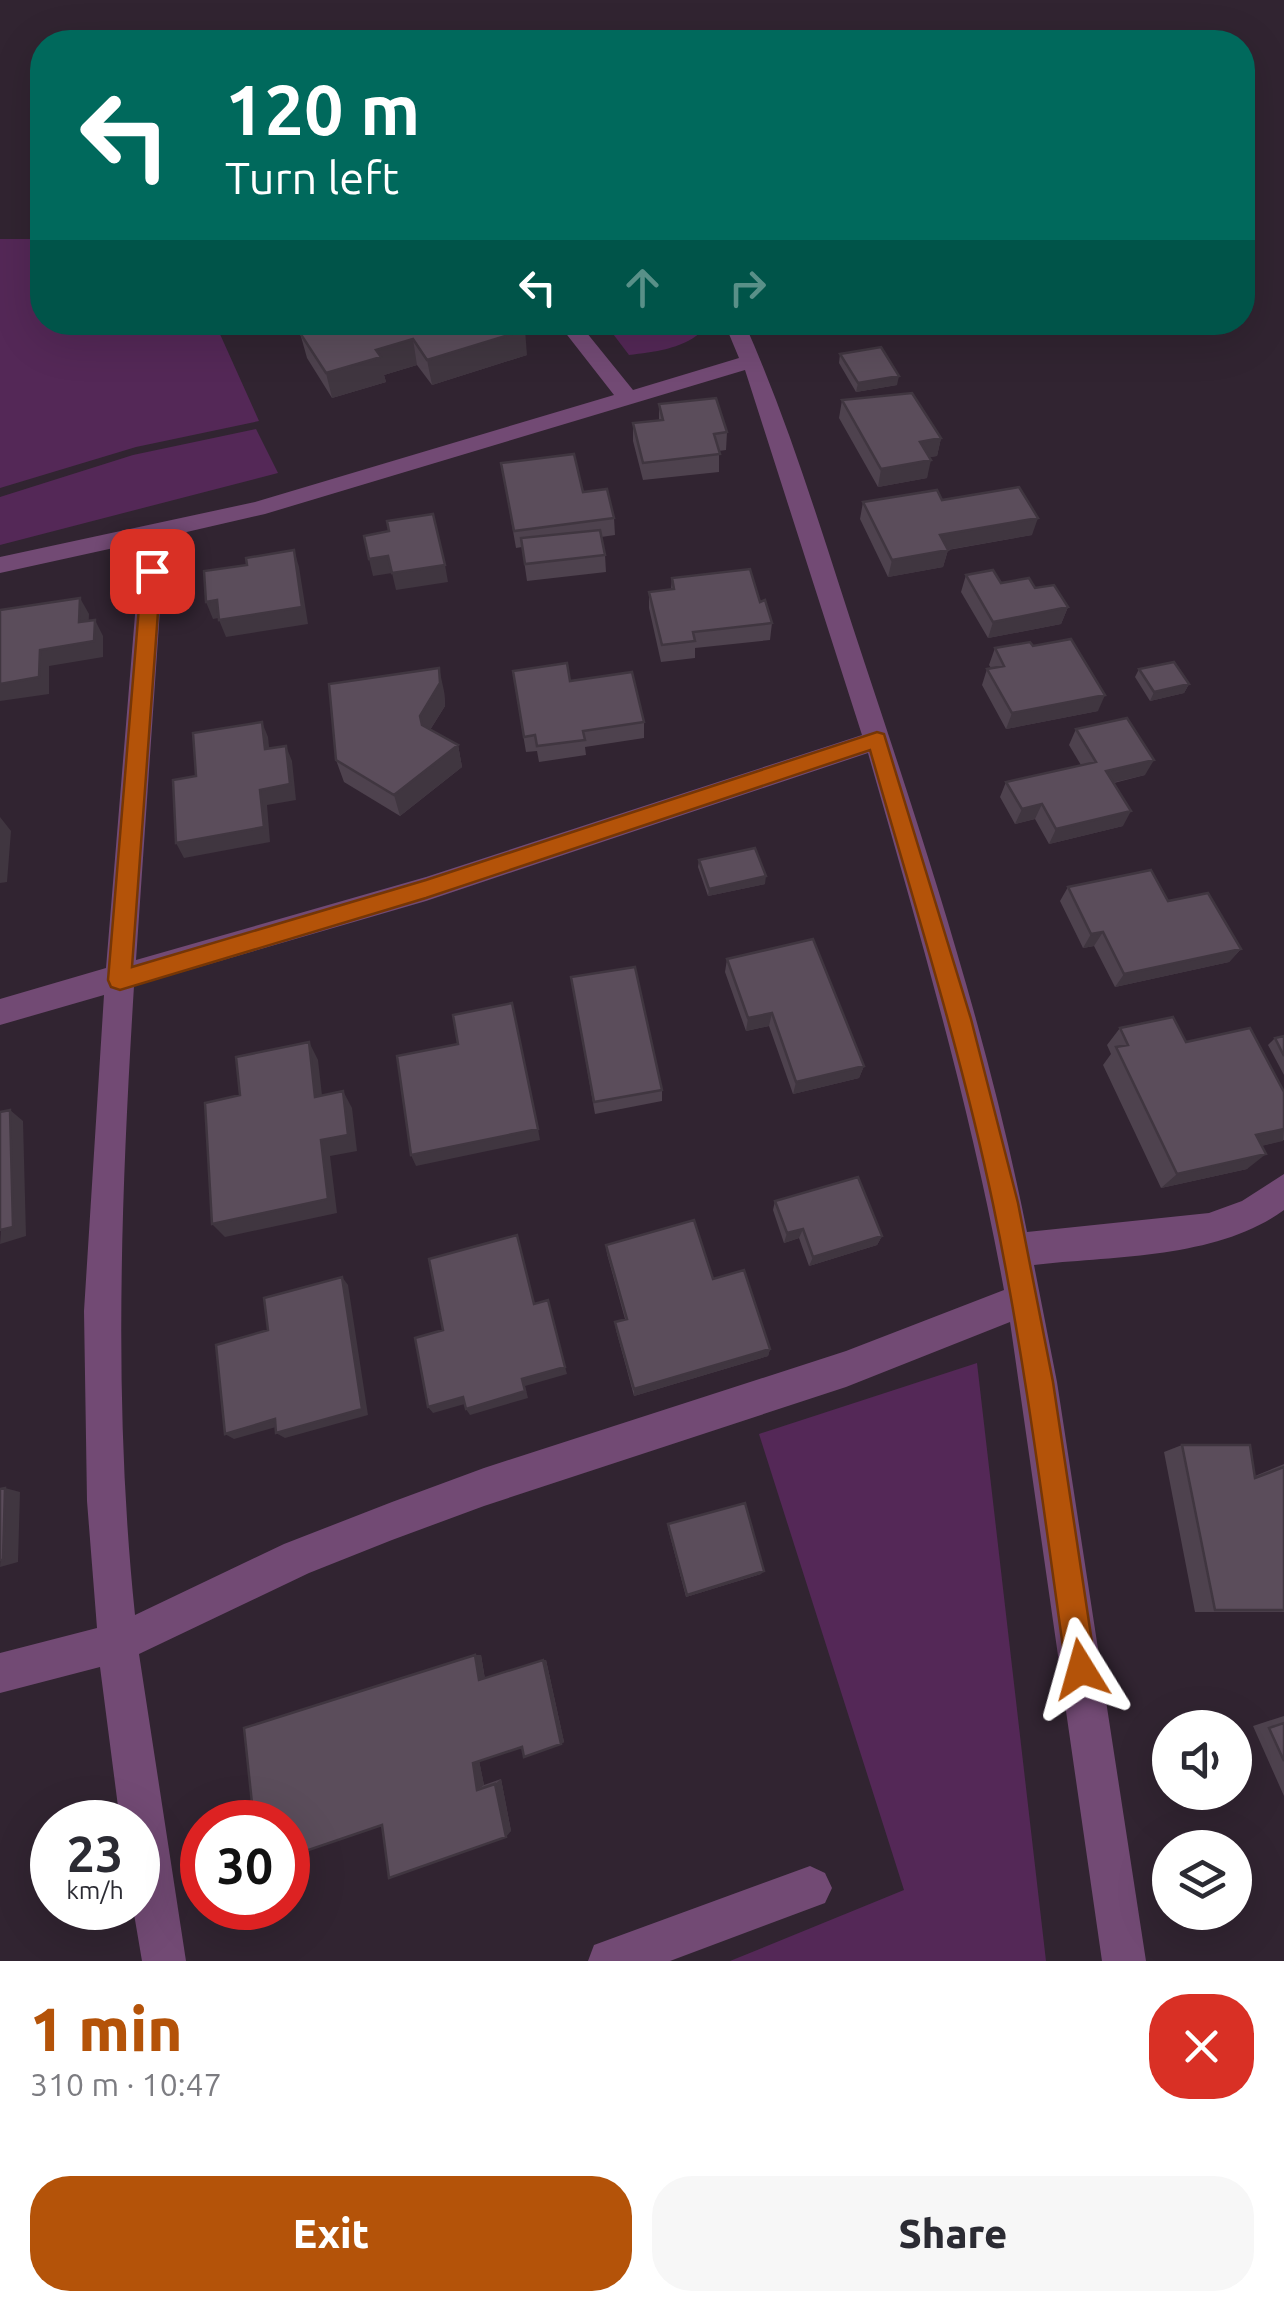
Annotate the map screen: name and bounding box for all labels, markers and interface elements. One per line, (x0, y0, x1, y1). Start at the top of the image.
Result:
icon: left (60, 70, 190, 200)
text: 120 m (225, 70, 420, 148)
text: Turn left (225, 152, 399, 203)
icon: left (510, 260, 565, 315)
icon: ahead (615, 260, 670, 315)
icon: right (720, 260, 775, 315)
pin (110, 529, 195, 614)
icon: arrive (125, 544, 180, 599)
position arrow (1029, 1617, 1133, 1721)
map controls (1152, 1710, 1252, 1930)
button: sound (1152, 1710, 1252, 1810)
speed limit sign: 30 (180, 1800, 310, 1930)
text: 23 (67, 1825, 123, 1881)
button: layers (1152, 1830, 1252, 1930)
text: km/h (66, 1876, 124, 1904)
button: close (1149, 1994, 1254, 2099)
text: 1 min (30, 1995, 183, 2062)
text: 310 m · 10:47 (30, 2066, 222, 2102)
button: Exit (30, 2176, 632, 2291)
button: Share (652, 2176, 1254, 2291)

